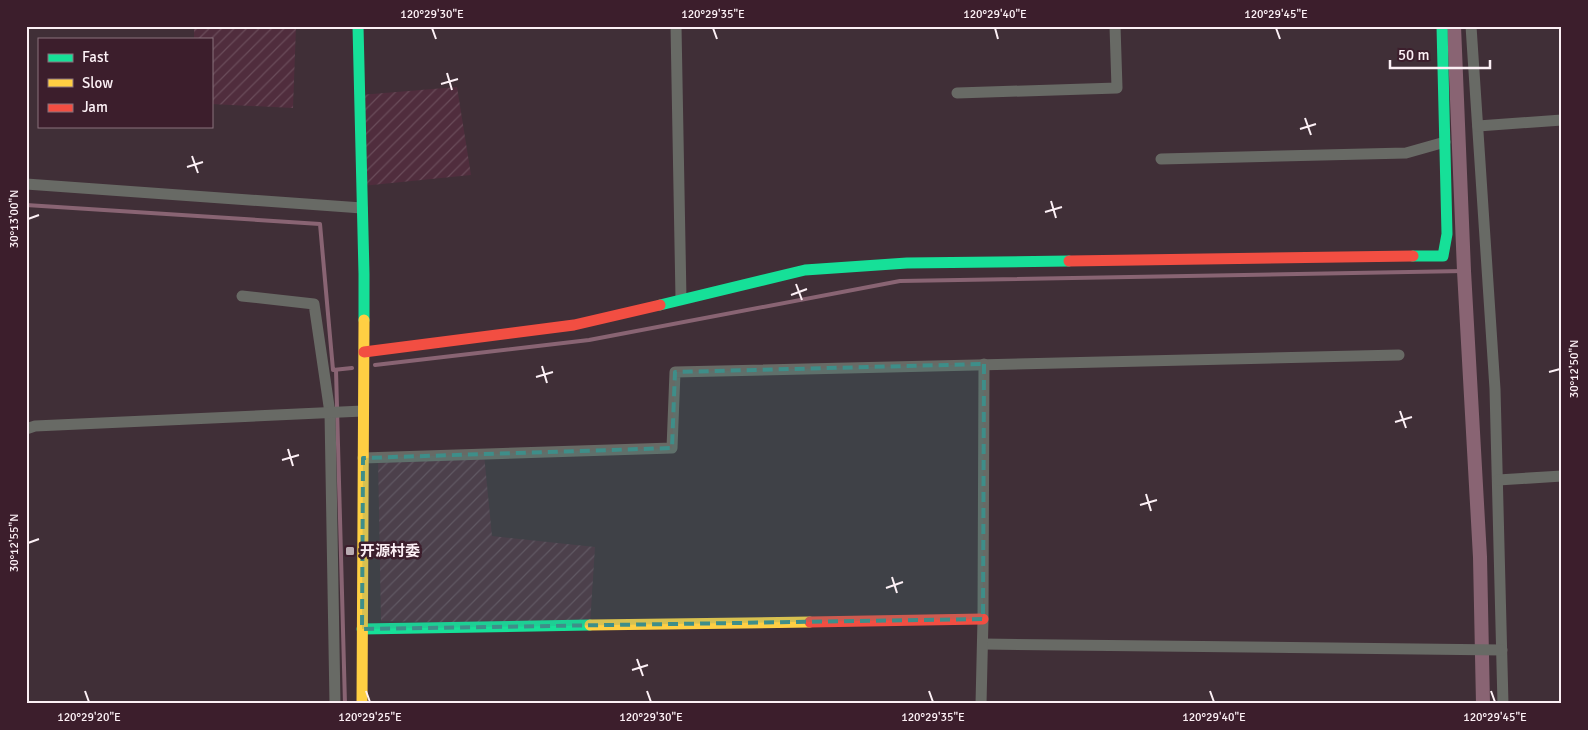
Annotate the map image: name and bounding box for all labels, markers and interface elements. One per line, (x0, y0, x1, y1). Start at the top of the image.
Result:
text: 120°29'30"E (400, 7, 464, 22)
text: 120°29'35"E (681, 7, 745, 22)
text: 120°29'40"E (963, 7, 1027, 22)
text: 120°29'45"E (1244, 7, 1308, 22)
legend (38, 38, 212, 128)
scale bar (1390, 38, 1490, 70)
text: 50 m (1398, 46, 1429, 64)
text: Fast (82, 48, 109, 66)
text: Slow (82, 74, 113, 92)
text: Jam (82, 98, 108, 116)
text: 30°13'00"N (7, 190, 22, 248)
text: 30°12'50"N (1567, 340, 1582, 398)
text: 30°12'55"N (7, 514, 22, 572)
place label: 开源村委 (360, 542, 420, 560)
marker: 开源村委 (344, 545, 356, 557)
text: 120°29'20"E (57, 710, 121, 725)
text: 120°29'25"E (338, 710, 402, 725)
text: 120°29'30"E (619, 710, 683, 725)
text: 120°29'35"E (901, 710, 965, 725)
text: 120°29'40"E (1182, 710, 1246, 725)
text: 120°29'45"E (1463, 710, 1527, 725)

